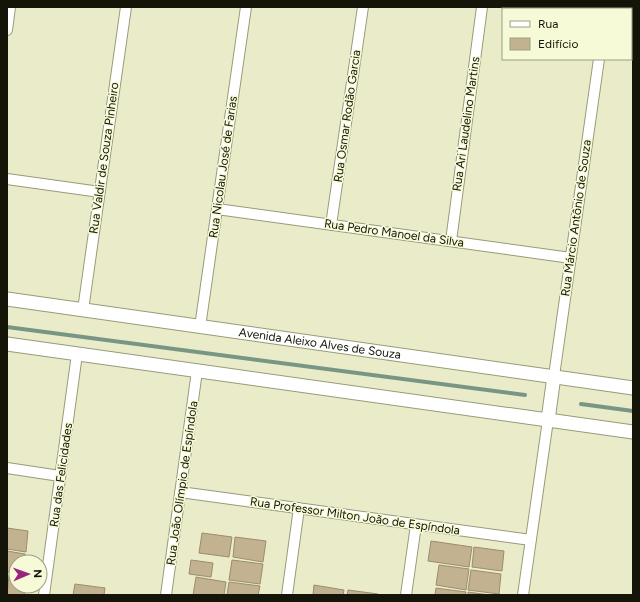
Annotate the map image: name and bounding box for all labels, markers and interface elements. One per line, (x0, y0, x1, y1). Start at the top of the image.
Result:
legend (502, 8, 632, 60)
text: Rua (538, 17, 558, 31)
text: Edifício (538, 37, 578, 51)
street label: Rua Osmar Rodão Garcia (331, 49, 363, 183)
street label: Rua Ari Laudelino Martins (450, 55, 482, 192)
street label: Rua Valdir de Souza Pinheiro (86, 81, 122, 235)
street label: Rua Nicolau José de Farias (206, 95, 240, 239)
street label: Rua Márcio Antônio de Souza (558, 139, 594, 297)
street label: Rua Pedro Manoel da Silva (323, 216, 465, 250)
street label: Avenida Aleixo Alves de Souza (238, 325, 402, 362)
street label: Rua João Olímpio de Espíndola (164, 400, 200, 566)
street label: Rua das Felicidades (47, 422, 75, 528)
street label: Rua Professor Milton João de Espíndola (249, 494, 461, 538)
north arrow (8, 554, 48, 594)
text: N (31, 569, 44, 578)

